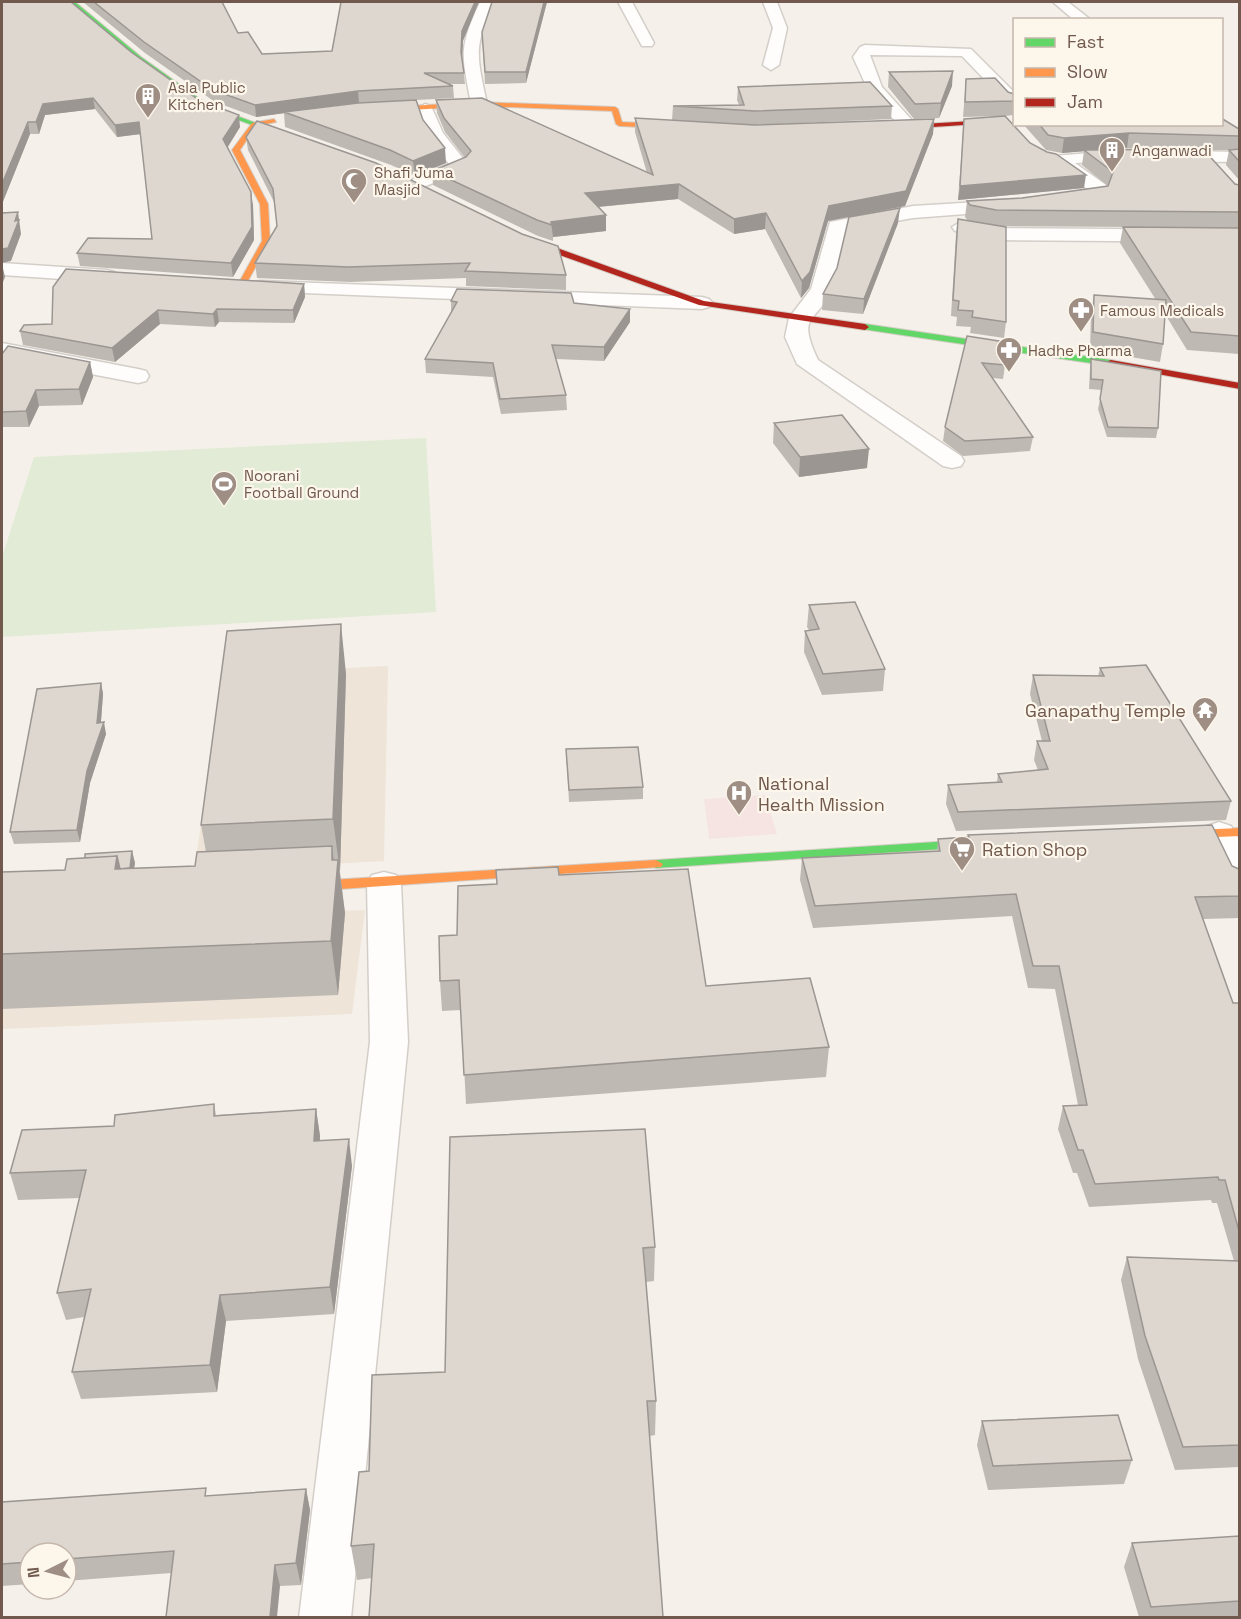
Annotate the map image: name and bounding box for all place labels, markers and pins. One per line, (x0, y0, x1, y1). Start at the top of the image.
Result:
place label: Asla Public Kitchen (168, 78, 246, 114)
building icon: Asla Public Kitchen (133, 81, 163, 119)
building icon: Anganwadi (1097, 135, 1127, 173)
place label: Anganwadi (1132, 141, 1212, 160)
place label: Shafi Juma Masjid (374, 163, 454, 199)
mosque icon: Shafi Juma Masjid (339, 166, 369, 204)
pharmacy icon: Famous Medicals (1066, 295, 1096, 333)
place label: Famous Medicals (1100, 301, 1224, 320)
pharmacy icon: Hadhe Pharma (994, 335, 1024, 373)
place label: Hadhe Pharma (1028, 341, 1132, 360)
place label: Noorani Football Ground (244, 466, 359, 502)
sports icon: Noorani Football Ground (209, 469, 239, 507)
temple icon: Ganapathy Temple (1190, 695, 1220, 733)
place label: Ganapathy Temple (1025, 699, 1186, 722)
place label: National Health Mission (758, 772, 885, 816)
hospital icon: National Health Mission (724, 778, 754, 816)
supermarket icon: Ration Shop (947, 834, 977, 872)
place label: Ration Shop (982, 838, 1087, 861)

